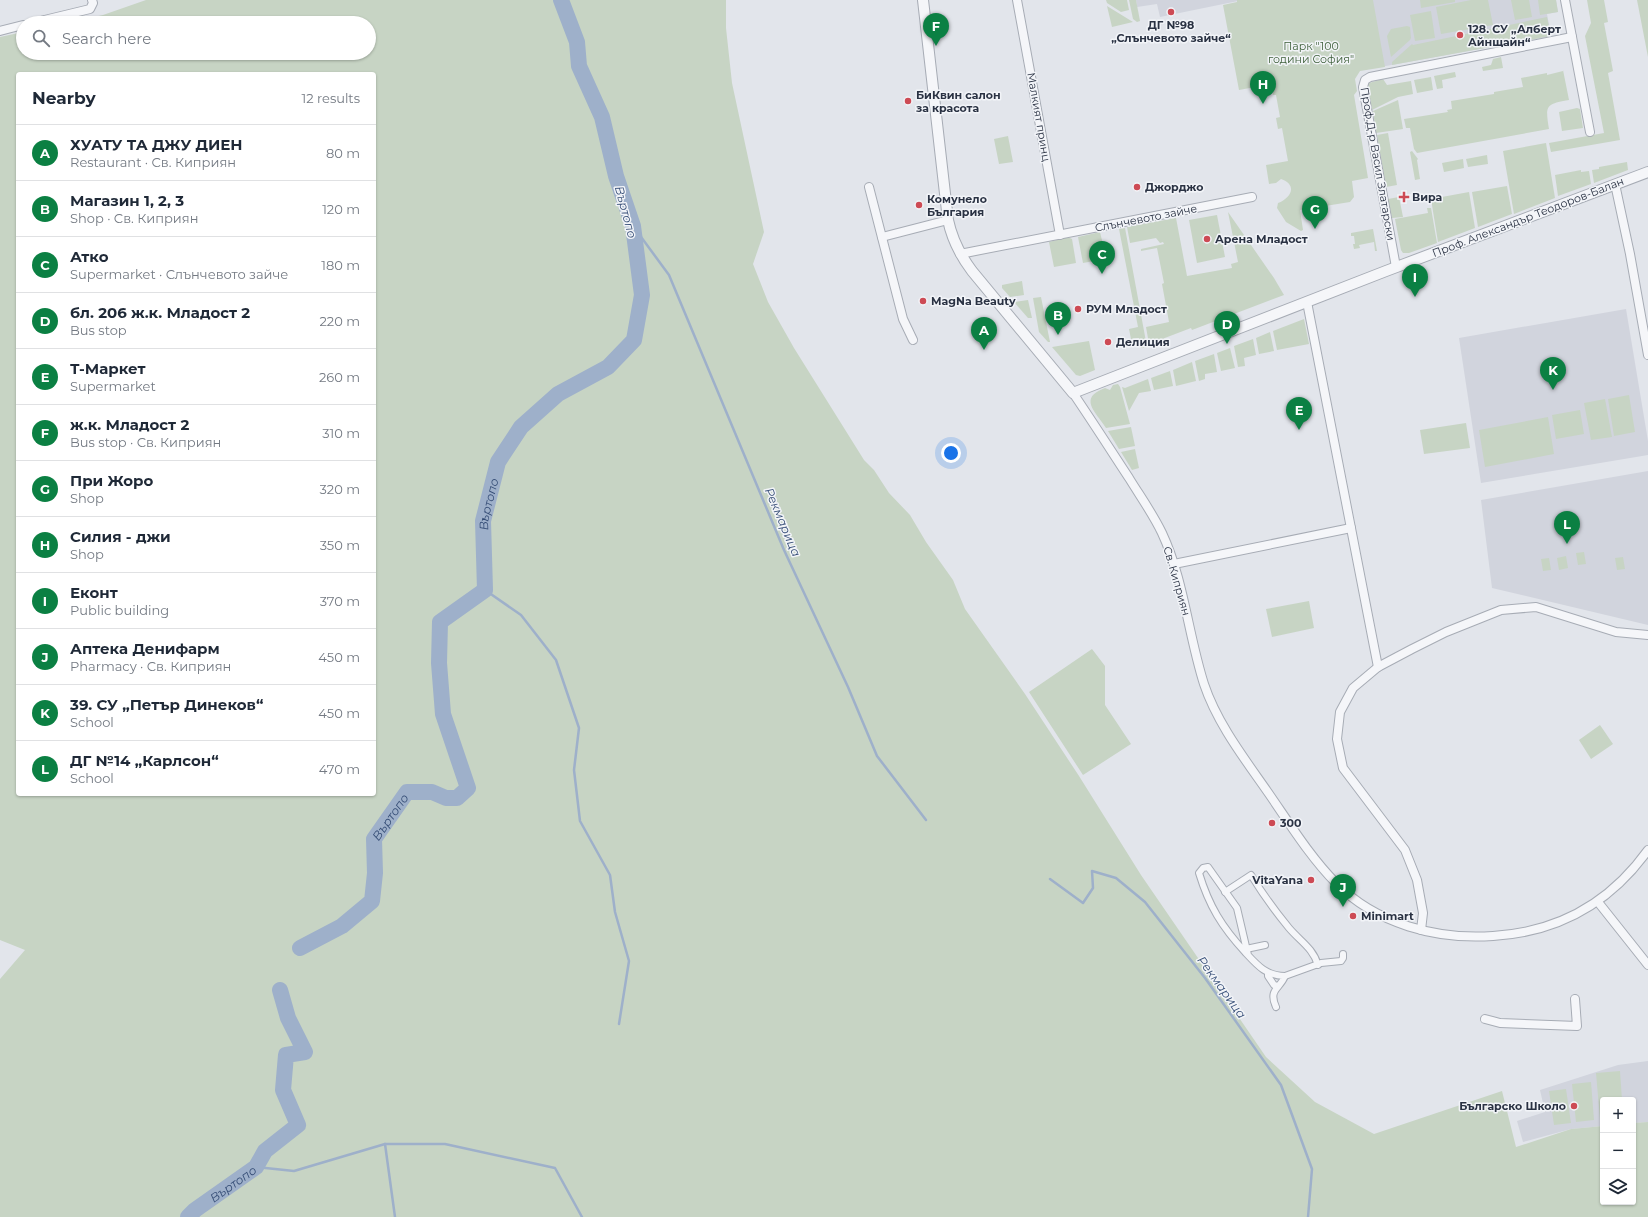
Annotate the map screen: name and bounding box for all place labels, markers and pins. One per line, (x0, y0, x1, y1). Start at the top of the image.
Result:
marker: ДГ №98 „Слънчевото зайче“ (1166, 7, 1176, 17)
pin: F (923, 13, 949, 46)
place label: ДГ №98 „Слънчевото зайче“ (1111, 18, 1231, 45)
place label: 128. СУ „Алберт Айнщайн“ (1468, 22, 1561, 49)
marker: 128. СУ „Алберт Айнщайн“ (1455, 30, 1465, 40)
pin: H (1250, 71, 1276, 104)
place label: БиКвин салон за красота (916, 88, 1001, 115)
marker: БиКвин салон за красота (903, 96, 913, 106)
place label: Джорджо (1145, 180, 1203, 194)
marker: Джорджо (1132, 182, 1142, 192)
place label: Вира (1412, 190, 1442, 204)
place label: Комунело България (927, 192, 987, 219)
marker: Вира (1399, 192, 1409, 202)
pin: G (1302, 196, 1328, 229)
marker: Комунело България (914, 200, 924, 210)
place label: Арена Младост (1215, 232, 1308, 246)
marker: Арена Младост (1202, 234, 1212, 244)
pin: C (1089, 241, 1115, 274)
pin: I (1402, 264, 1428, 297)
place label: MagNa Beauty (931, 294, 1016, 308)
marker: MagNa Beauty (918, 296, 928, 306)
pin: B (1045, 302, 1071, 335)
place label: РУМ Младост (1086, 302, 1167, 316)
marker: РУМ Младост (1073, 304, 1083, 314)
pin: D (1214, 311, 1240, 344)
pin: A (971, 317, 997, 350)
place label: Делиция (1116, 335, 1170, 349)
marker: Делиция (1103, 337, 1113, 347)
pin: K (1540, 357, 1566, 390)
pin: E (1286, 397, 1312, 430)
pin: L (1554, 511, 1580, 544)
place label: 300 (1279, 816, 1302, 830)
marker: 300 (1267, 818, 1277, 828)
place label: VitaYana (1251, 873, 1303, 887)
pin: J (1330, 874, 1356, 907)
marker: VitaYana (1306, 875, 1316, 885)
place label: Minimart (1361, 909, 1414, 923)
marker: Minimart (1348, 911, 1358, 921)
place label: Българско Школо (1459, 1099, 1566, 1113)
marker: Българско Школо (1569, 1101, 1579, 1111)

